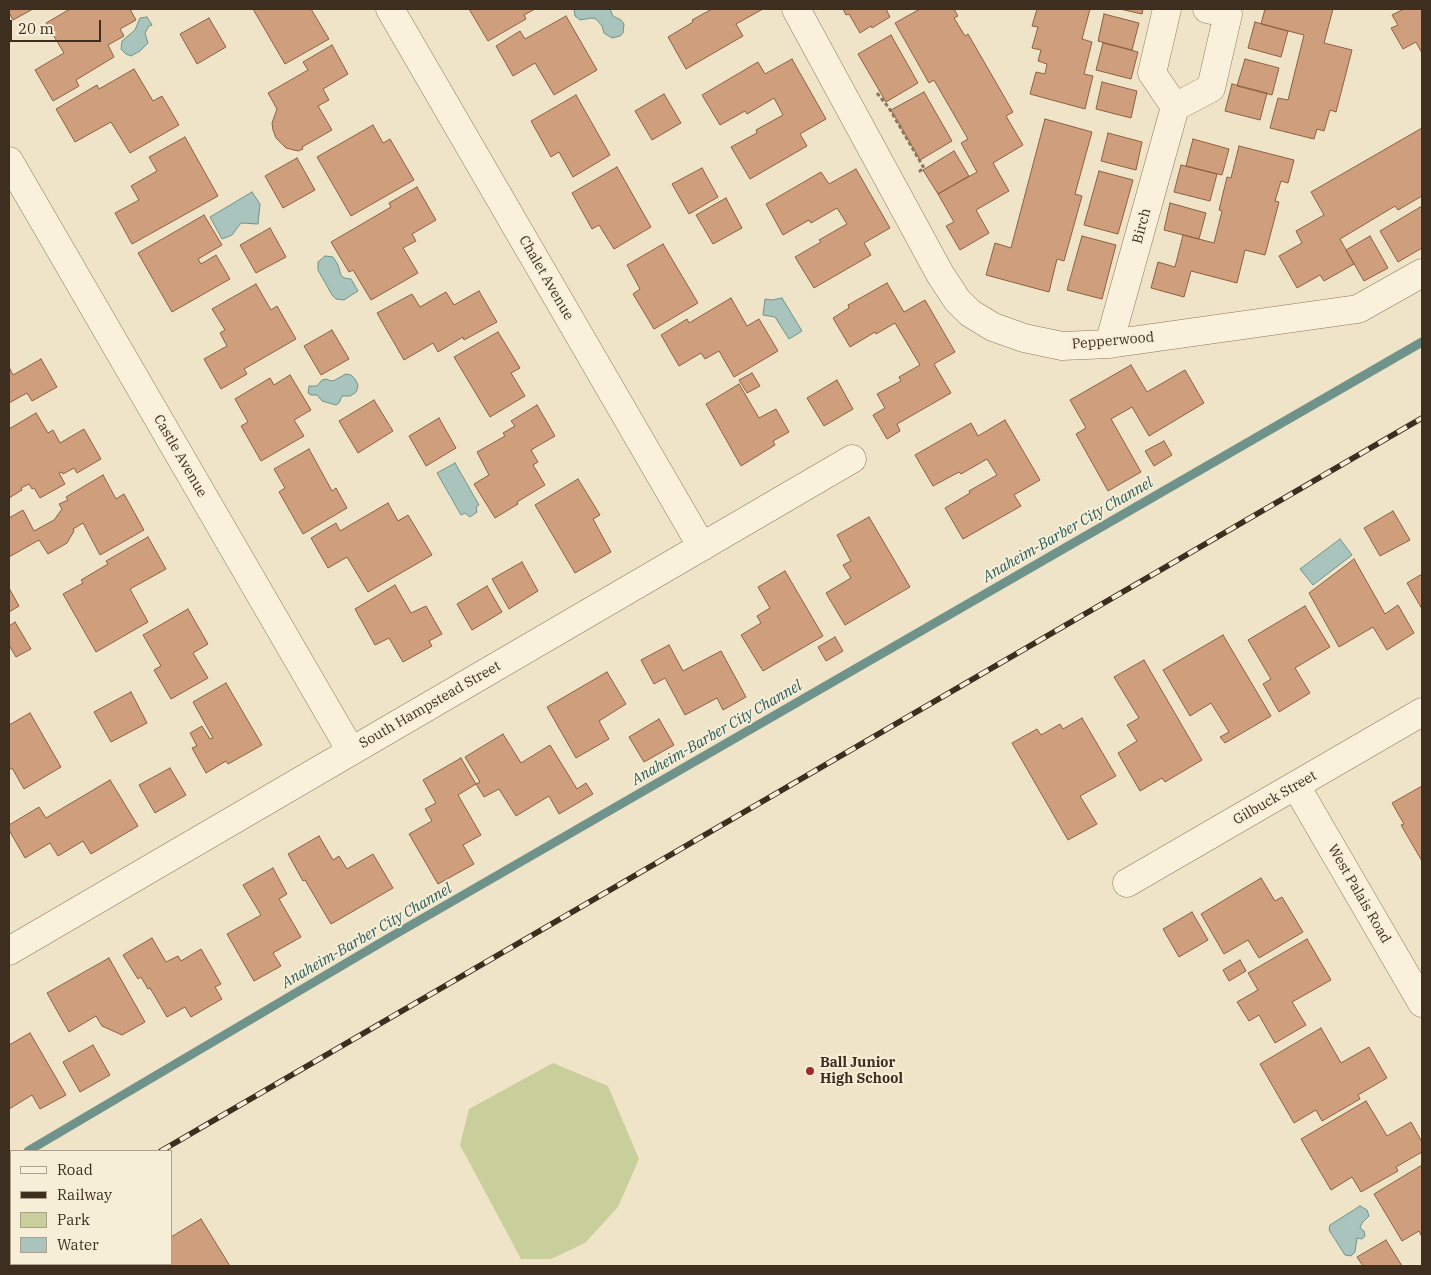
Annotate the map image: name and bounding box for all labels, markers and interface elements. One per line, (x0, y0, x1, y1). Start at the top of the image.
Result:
scale bar (12, 10, 104, 42)
text: 20 m (18, 19, 54, 38)
street label: Birch (1129, 206, 1155, 246)
street label: Chalet Avenue (515, 233, 577, 323)
street label: Pepperwood (1071, 329, 1155, 353)
street label: Castle Avenue (150, 412, 210, 500)
water label: Anaheim-Barber City Channel (980, 474, 1156, 586)
street label: South Hampstead Street (356, 658, 504, 752)
water label: Anaheim-Barber City Channel (629, 677, 805, 789)
street label: Gilbuck Street (1230, 767, 1320, 829)
street label: West Palais Road (1324, 842, 1394, 946)
water label: Anaheim-Barber City Channel (279, 880, 455, 992)
place label: Ball Junior High School (820, 1055, 903, 1088)
marker: Ball Junior High School (804, 1065, 816, 1077)
legend (10, 1150, 172, 1265)
text: Road (57, 1160, 93, 1179)
text: Railway (57, 1185, 112, 1204)
text: Park (57, 1210, 90, 1229)
text: Water (57, 1235, 99, 1254)

